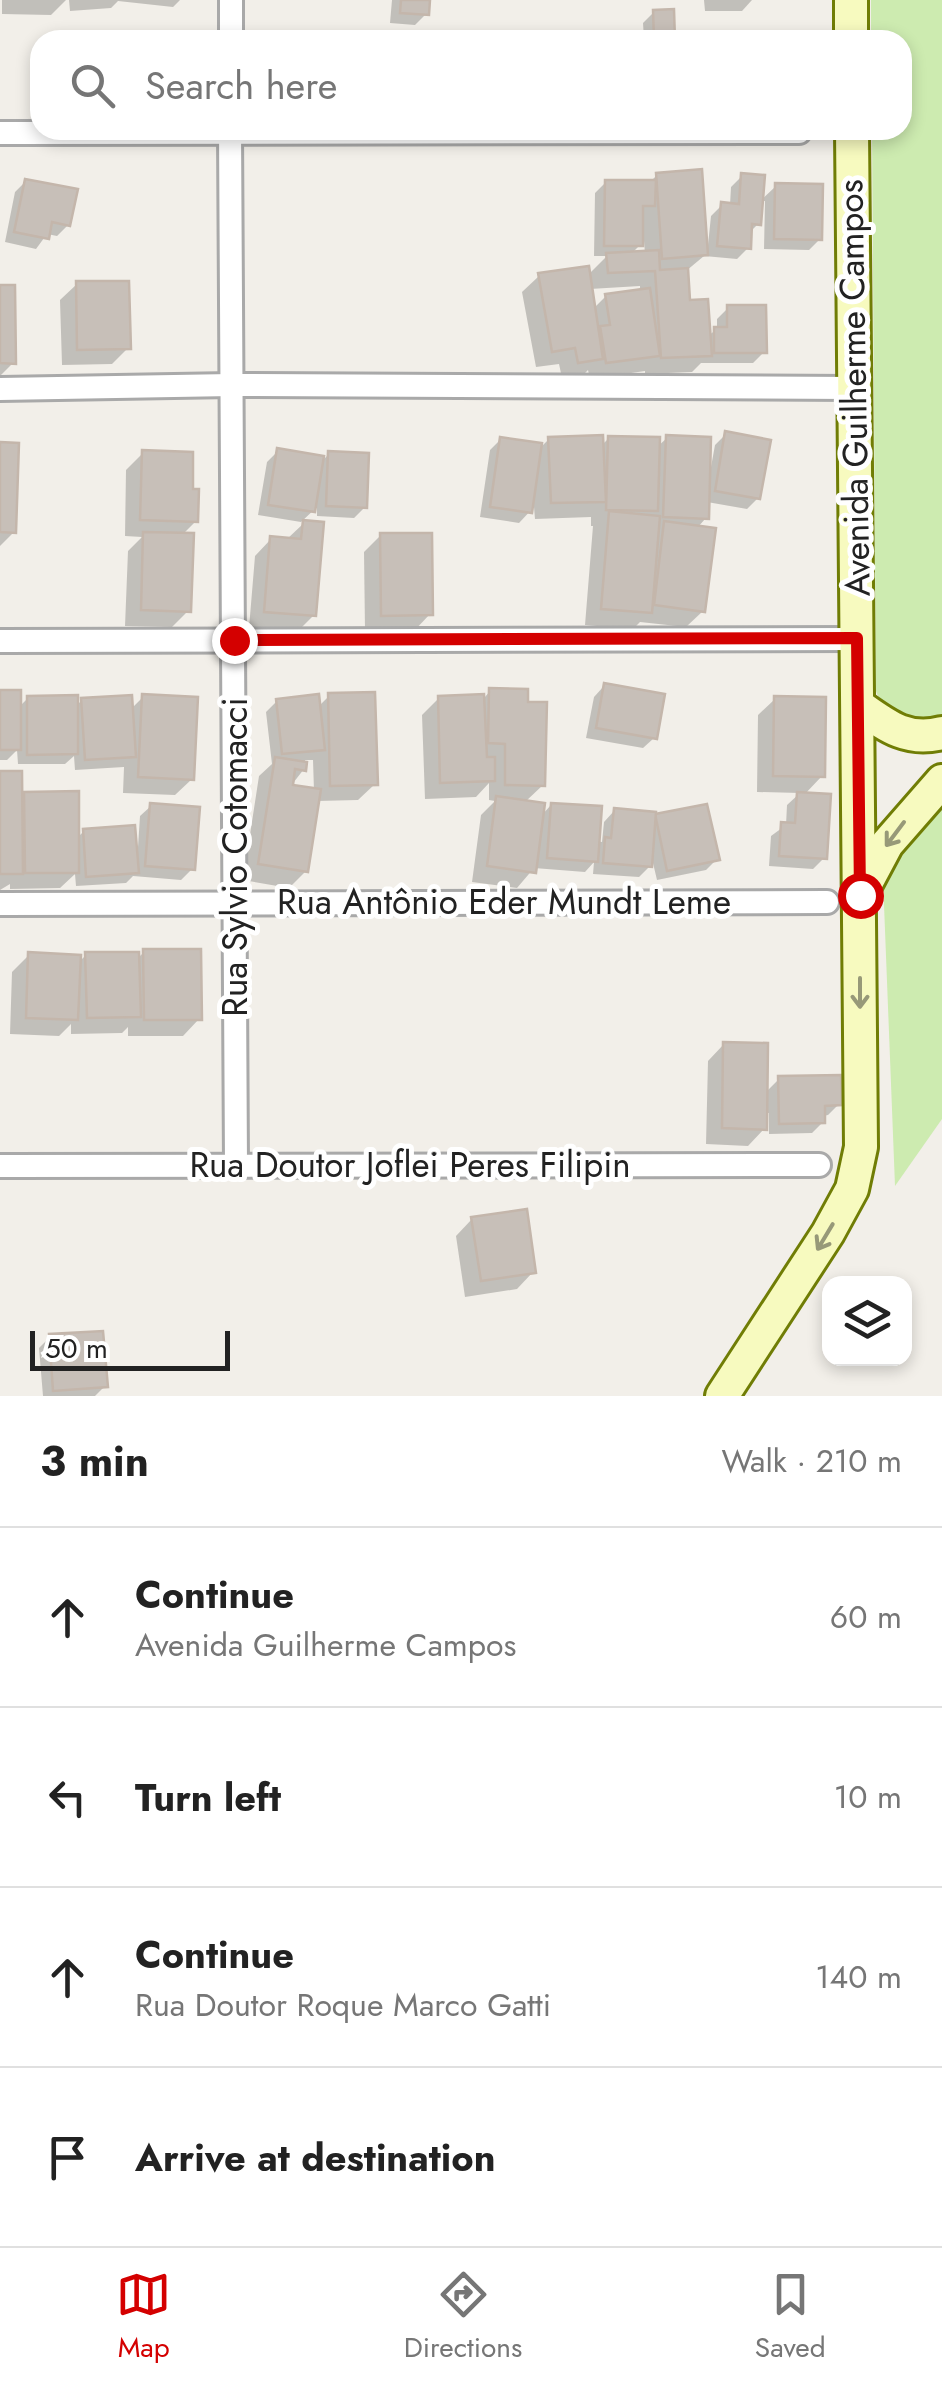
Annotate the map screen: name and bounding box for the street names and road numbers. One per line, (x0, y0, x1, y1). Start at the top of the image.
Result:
street label: Avenida Guilherme Campos (825, 179, 883, 597)
street label: Rua Sylvio Cotomacci (210, 697, 260, 1017)
street label: Rua Antônio Eder Mundt Leme (277, 877, 731, 927)
street label: Rua Doutor Joflei Peres Filipin (189, 1140, 631, 1190)

